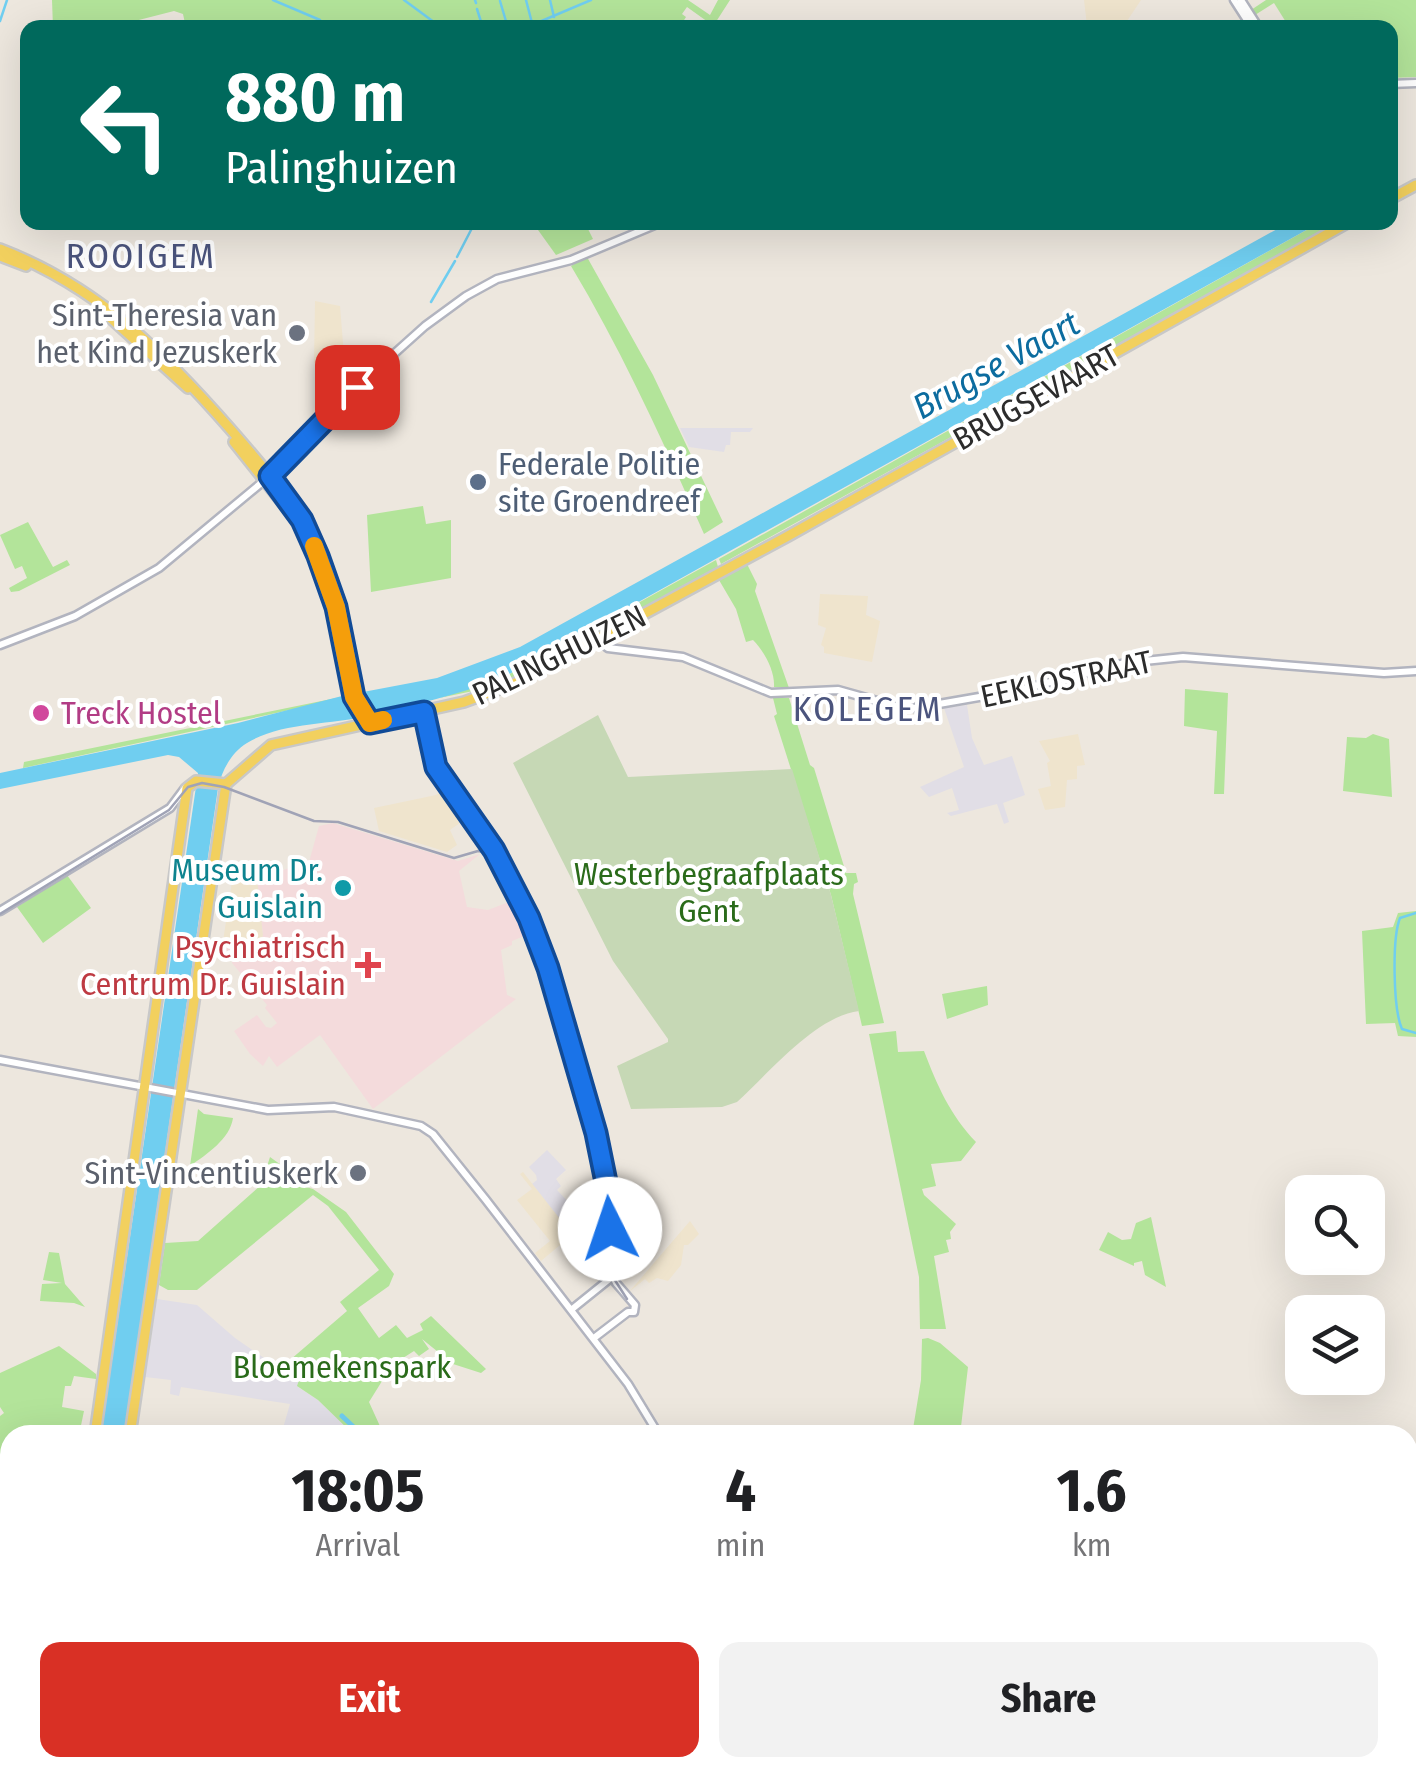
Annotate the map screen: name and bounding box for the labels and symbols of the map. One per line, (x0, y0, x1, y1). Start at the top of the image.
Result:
district label: ROOIGEM (66, 235, 216, 277)
place label: Sint-Theresia van het Kind Jezuskerk (36, 296, 277, 371)
water label: Brugse Vaart (905, 302, 1087, 428)
marker: Sint-Theresia van het Kind Jezuskerk (286, 322, 308, 344)
street label: BRUGSEVAART (946, 336, 1126, 458)
pin (315, 345, 400, 430)
place label: Federale Politie site Groendreef (498, 445, 702, 520)
marker: Federale Politie site Groendreef (467, 471, 489, 493)
street label: PALINGHUIZEN (466, 597, 652, 713)
street label: EEKLOSTRAAT (977, 642, 1155, 716)
district label: KOLEGEM (793, 688, 943, 730)
place label: Treck Hostel (61, 694, 221, 732)
marker: Treck Hostel (30, 702, 52, 724)
place label: Museum Dr. Guislain (171, 851, 323, 926)
park label: Westerbegraafplaats Gent (574, 855, 844, 930)
marker: Museum Dr. Guislain (332, 877, 354, 899)
place label: Psychiatrisch Centrum Dr. Guislain (80, 928, 346, 1003)
marker: Psychiatrisch Centrum Dr. Guislain (355, 952, 381, 978)
place label: Sint-Vincentiuskerk (85, 1154, 338, 1192)
marker: Sint-Vincentiuskerk (347, 1162, 369, 1184)
position arrow (558, 1177, 662, 1281)
park label: Bloemekenspark (233, 1348, 451, 1386)

